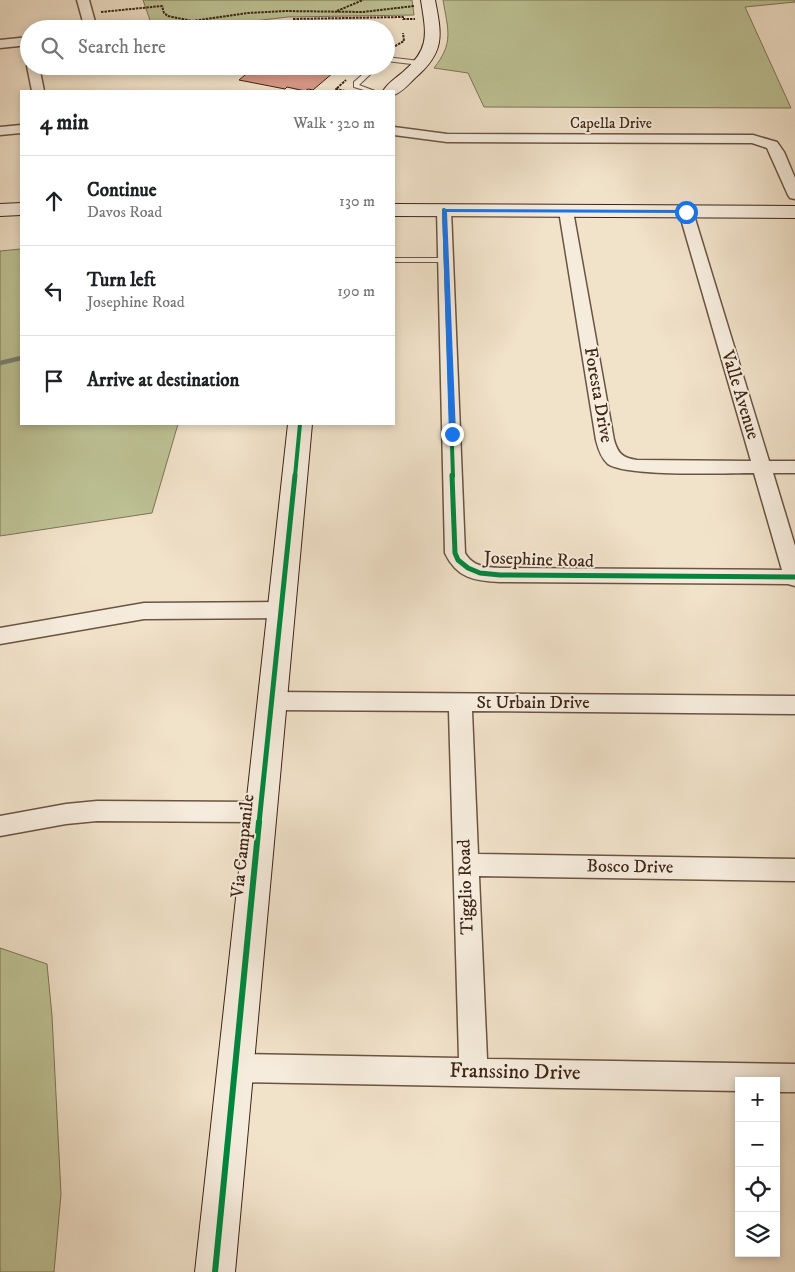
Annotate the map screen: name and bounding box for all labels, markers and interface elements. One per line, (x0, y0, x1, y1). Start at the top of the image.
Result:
search box (20, 20, 395, 75)
icon: search (38, 34, 66, 62)
text: Search here (78, 36, 166, 59)
text: 4 min (40, 110, 89, 136)
text: Walk · 320 m (293, 113, 375, 133)
street label: Capella Drive (570, 114, 652, 133)
text: Continue (87, 179, 157, 202)
icon: ahead (40, 187, 68, 215)
text: 130 m (339, 191, 375, 211)
route start (675, 201, 698, 224)
text: Davos Road (87, 202, 162, 222)
text: Turn left (87, 269, 156, 292)
icon: left (40, 277, 68, 305)
text: 190 m (337, 281, 375, 301)
text: Josephine Road (87, 292, 185, 312)
street label: Foresta Drive (579, 346, 617, 444)
street label: Valle Avenue (716, 347, 764, 442)
icon: arrive (40, 367, 68, 395)
text: Arrive at destination (87, 369, 239, 392)
route end (441, 423, 464, 446)
street label: Josephine Road (482, 547, 594, 573)
street label: St Urbain Drive (476, 692, 590, 714)
street label: Via Campanile (227, 793, 259, 900)
street label: Tigglio Road (453, 839, 479, 935)
street label: Bosco Drive (587, 855, 673, 879)
street label: Franssino Drive (449, 1058, 581, 1086)
map controls (735, 1077, 780, 1257)
button: + (735, 1077, 780, 1122)
button: − (735, 1122, 780, 1167)
button: locate (735, 1167, 780, 1212)
button: layers (735, 1212, 780, 1257)

